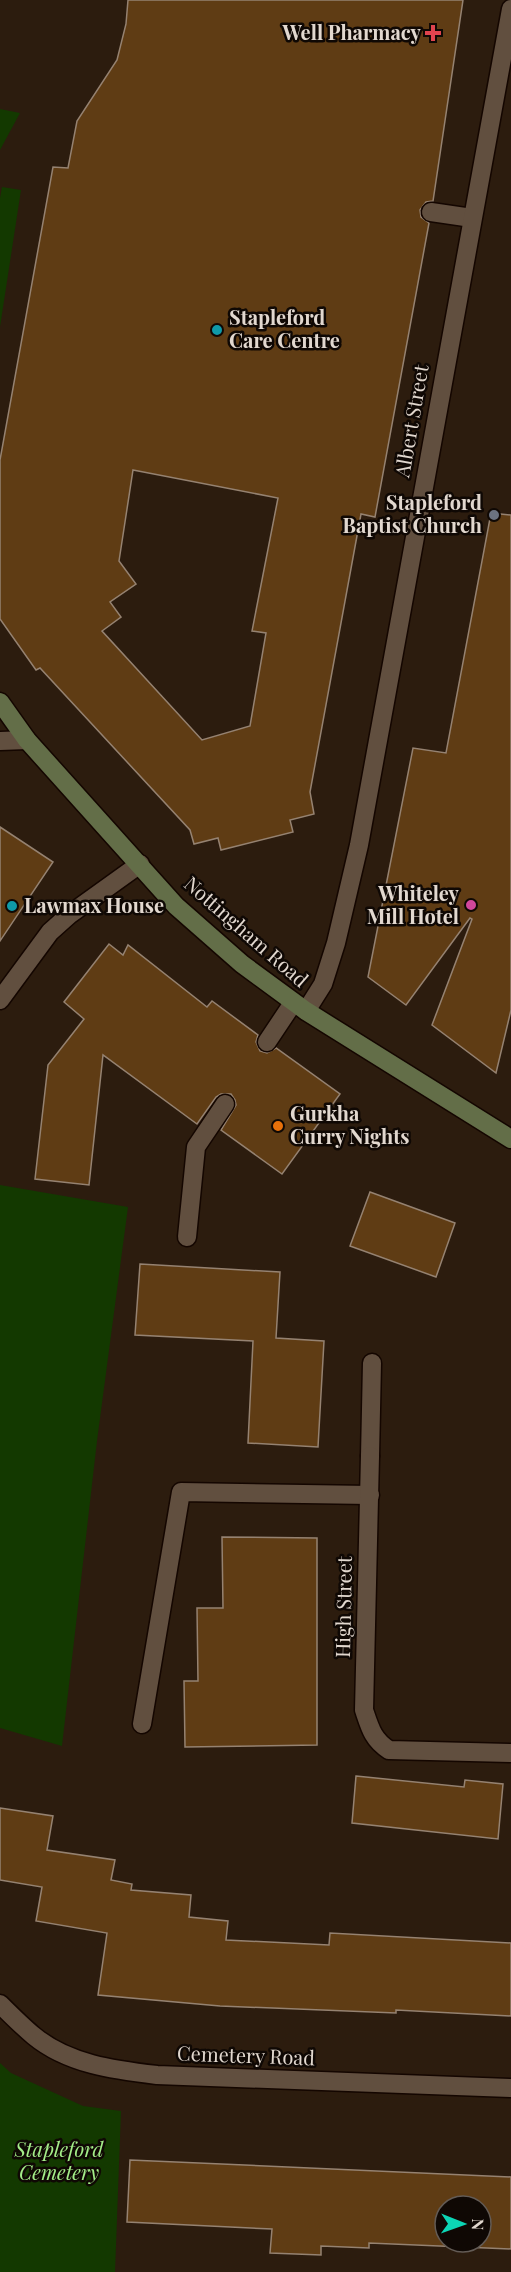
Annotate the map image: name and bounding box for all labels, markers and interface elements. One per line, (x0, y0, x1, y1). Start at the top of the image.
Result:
place label: Well Pharmacy (282, 18, 422, 45)
marker: Well Pharmacy (426, 26, 440, 40)
place label: Stapleford Care Centre (229, 303, 340, 353)
marker: Stapleford Care Centre (210, 323, 224, 337)
street label: Albert Street (387, 361, 434, 480)
place label: Stapleford Baptist Church (343, 488, 482, 538)
marker: Stapleford Baptist Church (487, 508, 501, 522)
street label: Nottingham Road (179, 869, 315, 993)
place label: Whiteley Mill Hotel (367, 879, 460, 929)
place label: Lawmax House (24, 891, 164, 918)
marker: Whiteley Mill Hotel (464, 898, 478, 912)
marker: Lawmax House (5, 899, 19, 913)
place label: Gurkha Curry Nights (290, 1099, 409, 1149)
marker: Gurkha Curry Nights (271, 1119, 285, 1133)
street label: High Street (328, 1555, 357, 1658)
street label: Cemetery Road (177, 2039, 316, 2070)
park label: Stapleford Cemetery (14, 2135, 104, 2185)
north arrow (433, 2194, 493, 2254)
text: N (468, 2218, 489, 2231)

